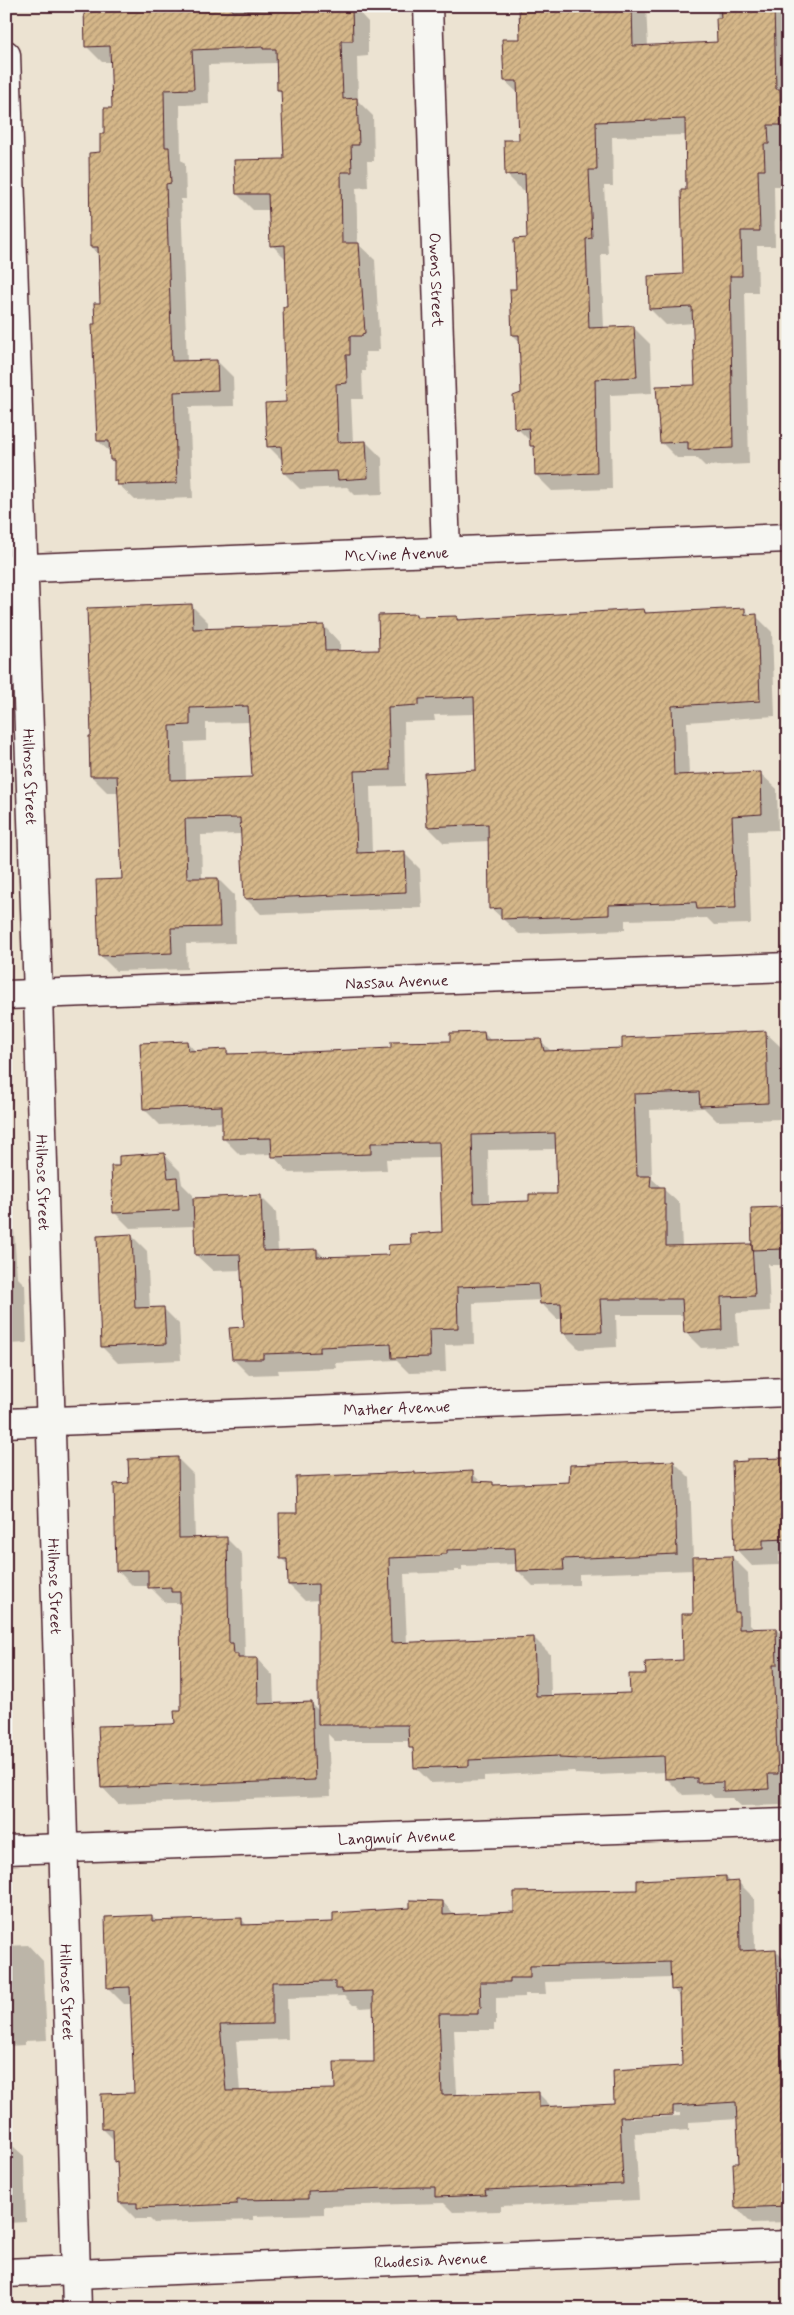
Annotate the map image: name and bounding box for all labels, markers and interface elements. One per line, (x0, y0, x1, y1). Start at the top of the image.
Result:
street label: Owens Street (423, 232, 448, 328)
street label: McVine Avenue (344, 542, 450, 568)
street label: Hillrose Street (17, 728, 41, 825)
street label: Nassau Avenue (345, 970, 449, 995)
street label: Hillrose Street (30, 1134, 54, 1231)
street label: Mather Avenue (343, 1396, 451, 1422)
street label: Hillrose Street (42, 1538, 66, 1635)
street label: Langmuir Avenue (338, 1825, 456, 1851)
street label: Hillrose Street (54, 1944, 78, 2041)
street label: Rhodesia Avenue (374, 2248, 488, 2274)

